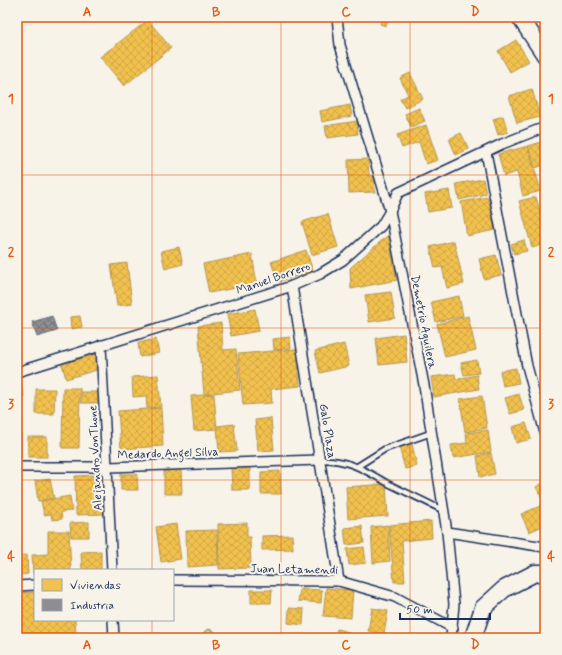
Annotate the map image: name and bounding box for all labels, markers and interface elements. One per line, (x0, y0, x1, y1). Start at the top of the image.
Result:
text: A (83, 4, 91, 21)
text: B (212, 4, 221, 21)
text: C (341, 4, 351, 21)
text: D (471, 4, 480, 21)
text: 1 (8, 91, 14, 108)
text: 1 (548, 91, 554, 108)
text: 2 (8, 244, 15, 261)
text: 2 (548, 244, 555, 261)
street label: Manuel Borrero (234, 259, 313, 299)
street label: Demetrio Aguilera (406, 274, 440, 371)
text: 3 (8, 396, 14, 413)
text: 3 (548, 396, 554, 413)
street label: Galo Plaza (315, 403, 339, 460)
street label: Alejandro VonThone (85, 405, 107, 511)
street label: Medardo Angel Silva (117, 444, 219, 465)
text: 4 (7, 549, 15, 566)
text: 4 (547, 549, 555, 566)
street label: Juan Letamendi (250, 561, 338, 579)
legend (34, 569, 174, 621)
text: Viviendas (70, 578, 121, 594)
scale bar (400, 595, 490, 621)
text: Industria (70, 598, 114, 614)
text: 50 m (406, 602, 433, 618)
text: A (83, 637, 91, 654)
text: B (212, 637, 221, 654)
text: C (341, 637, 351, 654)
text: D (471, 637, 480, 654)

